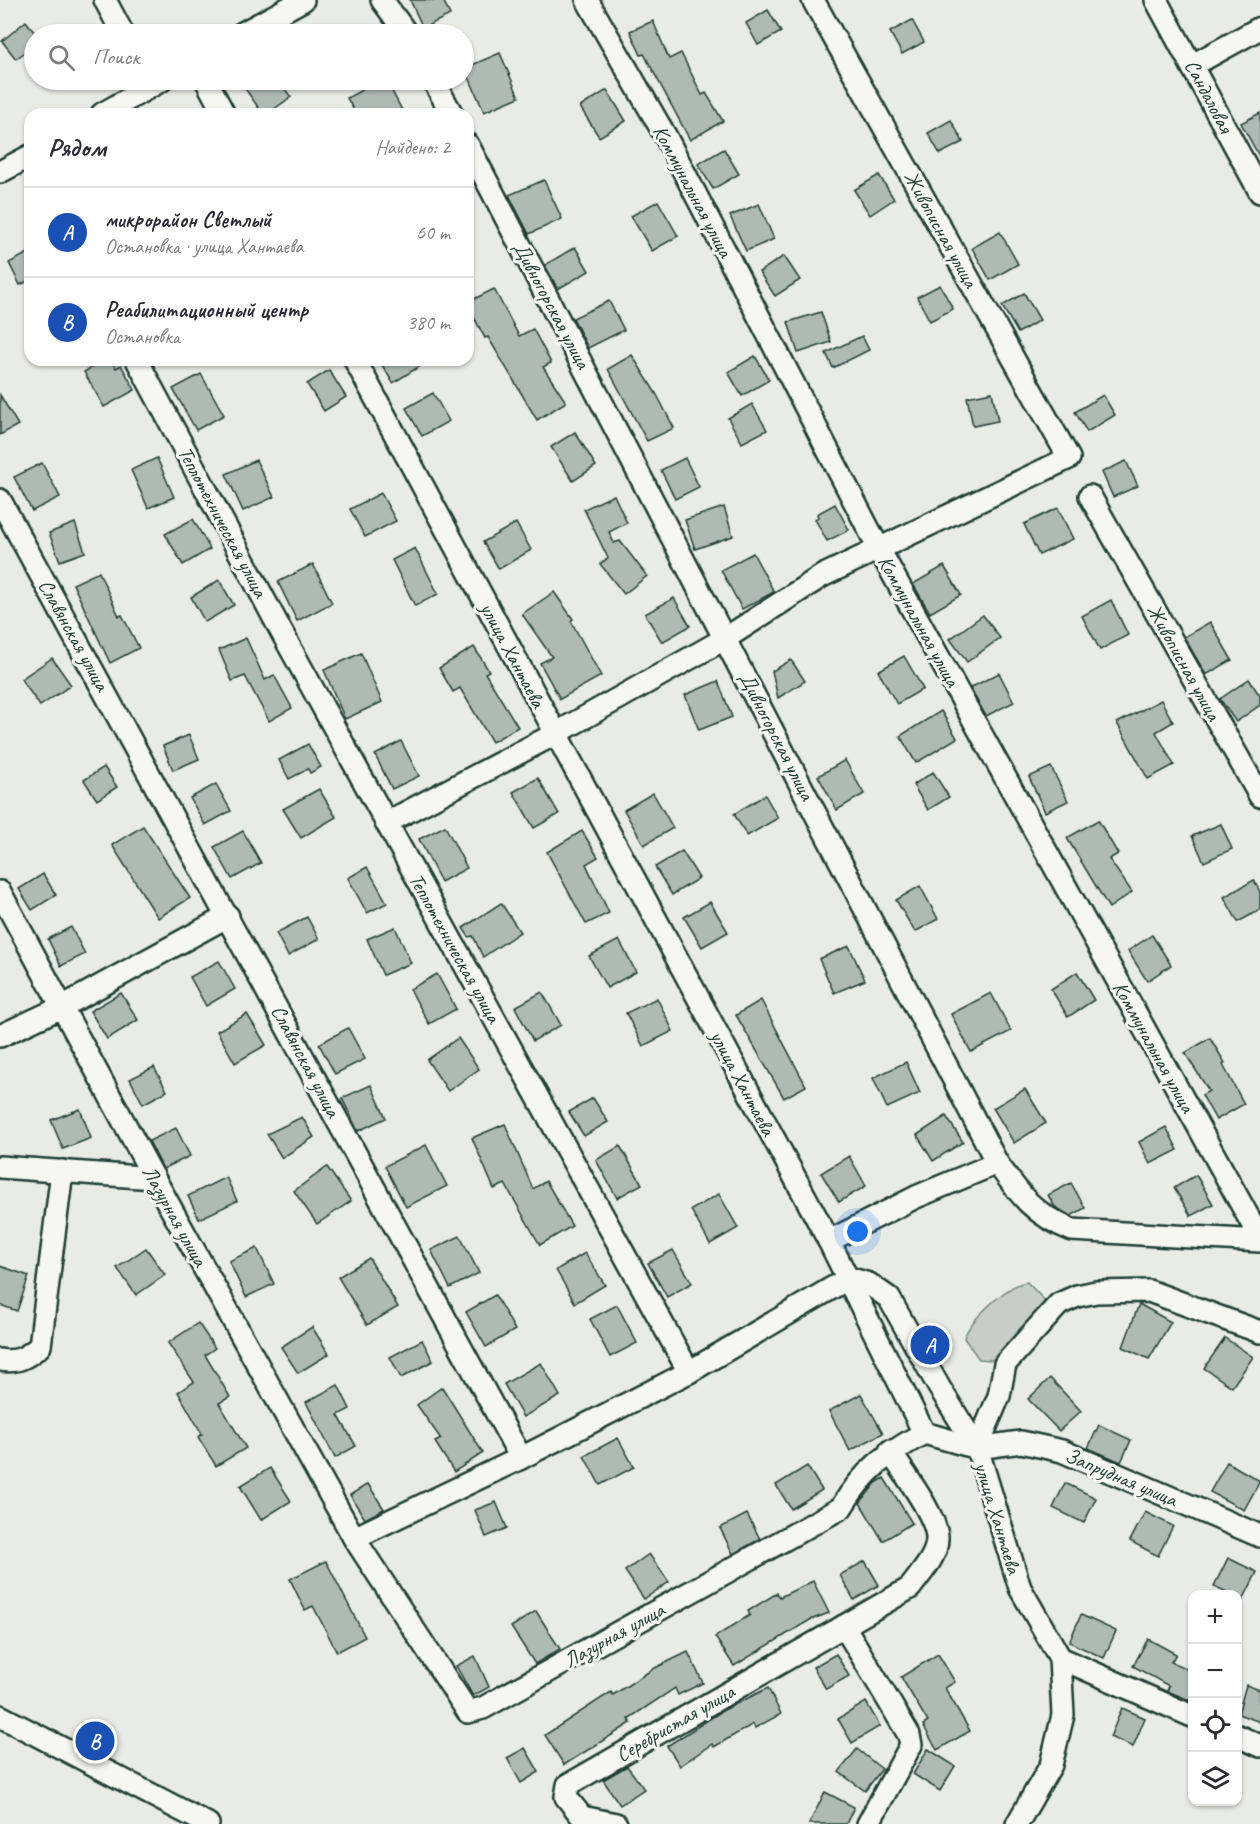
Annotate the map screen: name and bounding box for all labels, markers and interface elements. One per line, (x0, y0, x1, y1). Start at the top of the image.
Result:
search box (24, 24, 474, 90)
icon: search (45, 41, 78, 74)
text: Поиск (93, 43, 139, 71)
street label: Сандаловая (1179, 55, 1240, 138)
street label: Коммунальная улица (647, 121, 739, 263)
text: Рядом (48, 131, 106, 164)
text: Найдено: 2 (375, 135, 450, 160)
street label: Живописная улица (898, 166, 985, 293)
text: микрорайон Светлый (105, 206, 271, 234)
text: A (62, 220, 73, 245)
text: 60 m (416, 220, 450, 245)
text: Остановка · улица Хантаева (105, 234, 303, 259)
street label: Дивногорская улица (508, 237, 597, 374)
text: Реабилитационный центр (105, 296, 308, 324)
text: B (62, 310, 73, 335)
text: 380 m (407, 310, 450, 335)
text: Остановка (105, 324, 180, 349)
street label: Теплотехническая улица (172, 442, 275, 603)
street label: Коммунальная улица (872, 551, 966, 692)
street label: Славянская улица (33, 575, 116, 697)
street label: улица Хантаева (473, 596, 552, 714)
street label: Живописная улица (1141, 599, 1228, 726)
street label: Дивногорская улица (734, 668, 821, 806)
street label: Теплотехническая улица (403, 869, 508, 1029)
street label: Коммунальная улица (1107, 977, 1201, 1118)
street label: Славянская улица (265, 1000, 347, 1123)
street label: улица Хантаева (703, 1024, 782, 1142)
street label: Лазурная улица (136, 1161, 214, 1273)
your location (843, 1217, 872, 1246)
pin: A (910, 1322, 950, 1368)
street label: Запрудная улица (1061, 1442, 1183, 1513)
street label: улица Хантаева (968, 1457, 1028, 1579)
map controls (1188, 1590, 1242, 1806)
button: + (1188, 1590, 1242, 1644)
street label: Лазурная улица (559, 1596, 671, 1674)
button: − (1188, 1644, 1242, 1698)
street label: Серебристая улица (611, 1678, 740, 1767)
button: locate (1188, 1698, 1242, 1752)
pin: B (76, 1718, 115, 1764)
button: layers (1188, 1752, 1242, 1806)

